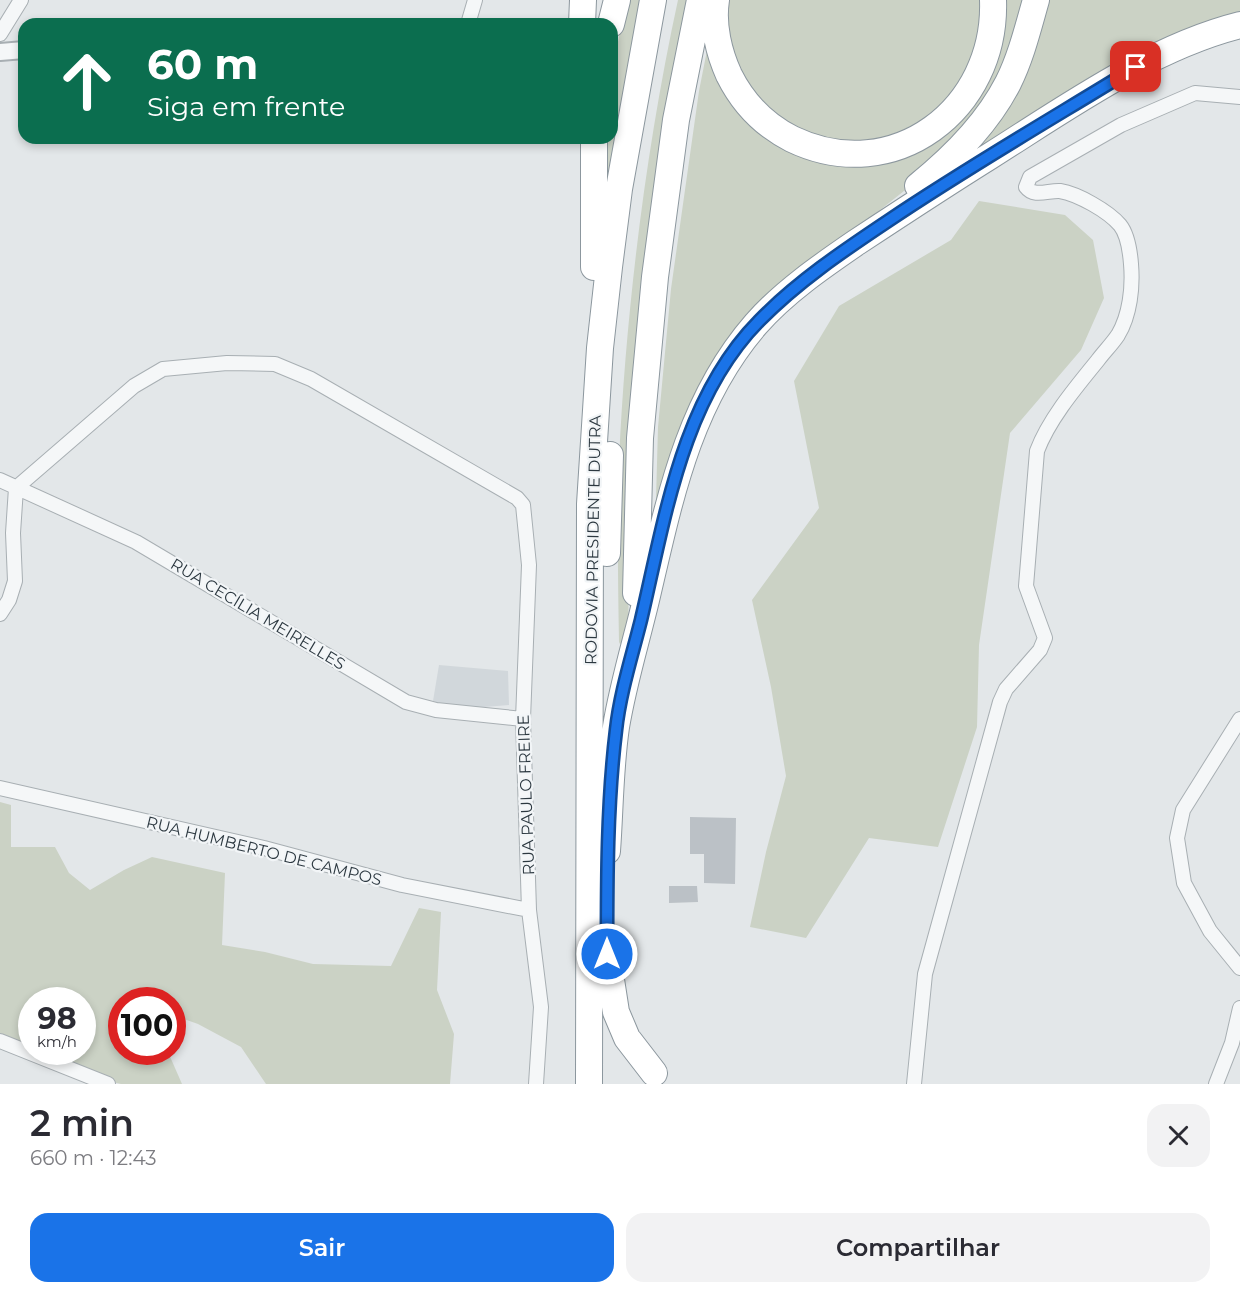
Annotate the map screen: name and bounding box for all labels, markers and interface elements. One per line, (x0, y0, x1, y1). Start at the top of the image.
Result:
text: 60 m (147, 38, 258, 90)
pin (1110, 41, 1161, 92)
icon: ahead (48, 42, 126, 120)
icon: arrive (1119, 50, 1152, 83)
text: Siga em frente (147, 90, 345, 123)
street label: RODOVIA PRESIDENTE DUTRA (581, 414, 605, 665)
street label: RUA CECÍLIA MEIRELLES (167, 554, 349, 674)
street label: RUA PAULO FREIRE (514, 714, 538, 876)
street label: RUA HUMBERTO DE CAMPOS (144, 812, 384, 890)
position arrow (575, 922, 639, 986)
speed limit sign: 100 (108, 987, 186, 1065)
text: 98 (38, 1000, 76, 1037)
text: km/h (37, 1032, 77, 1051)
text: 2 min (30, 1101, 134, 1145)
button: close (1147, 1104, 1210, 1167)
text: 660 m · 12:43 (30, 1146, 157, 1170)
button: Sair (30, 1213, 614, 1282)
button: Compartilhar (626, 1213, 1210, 1282)

